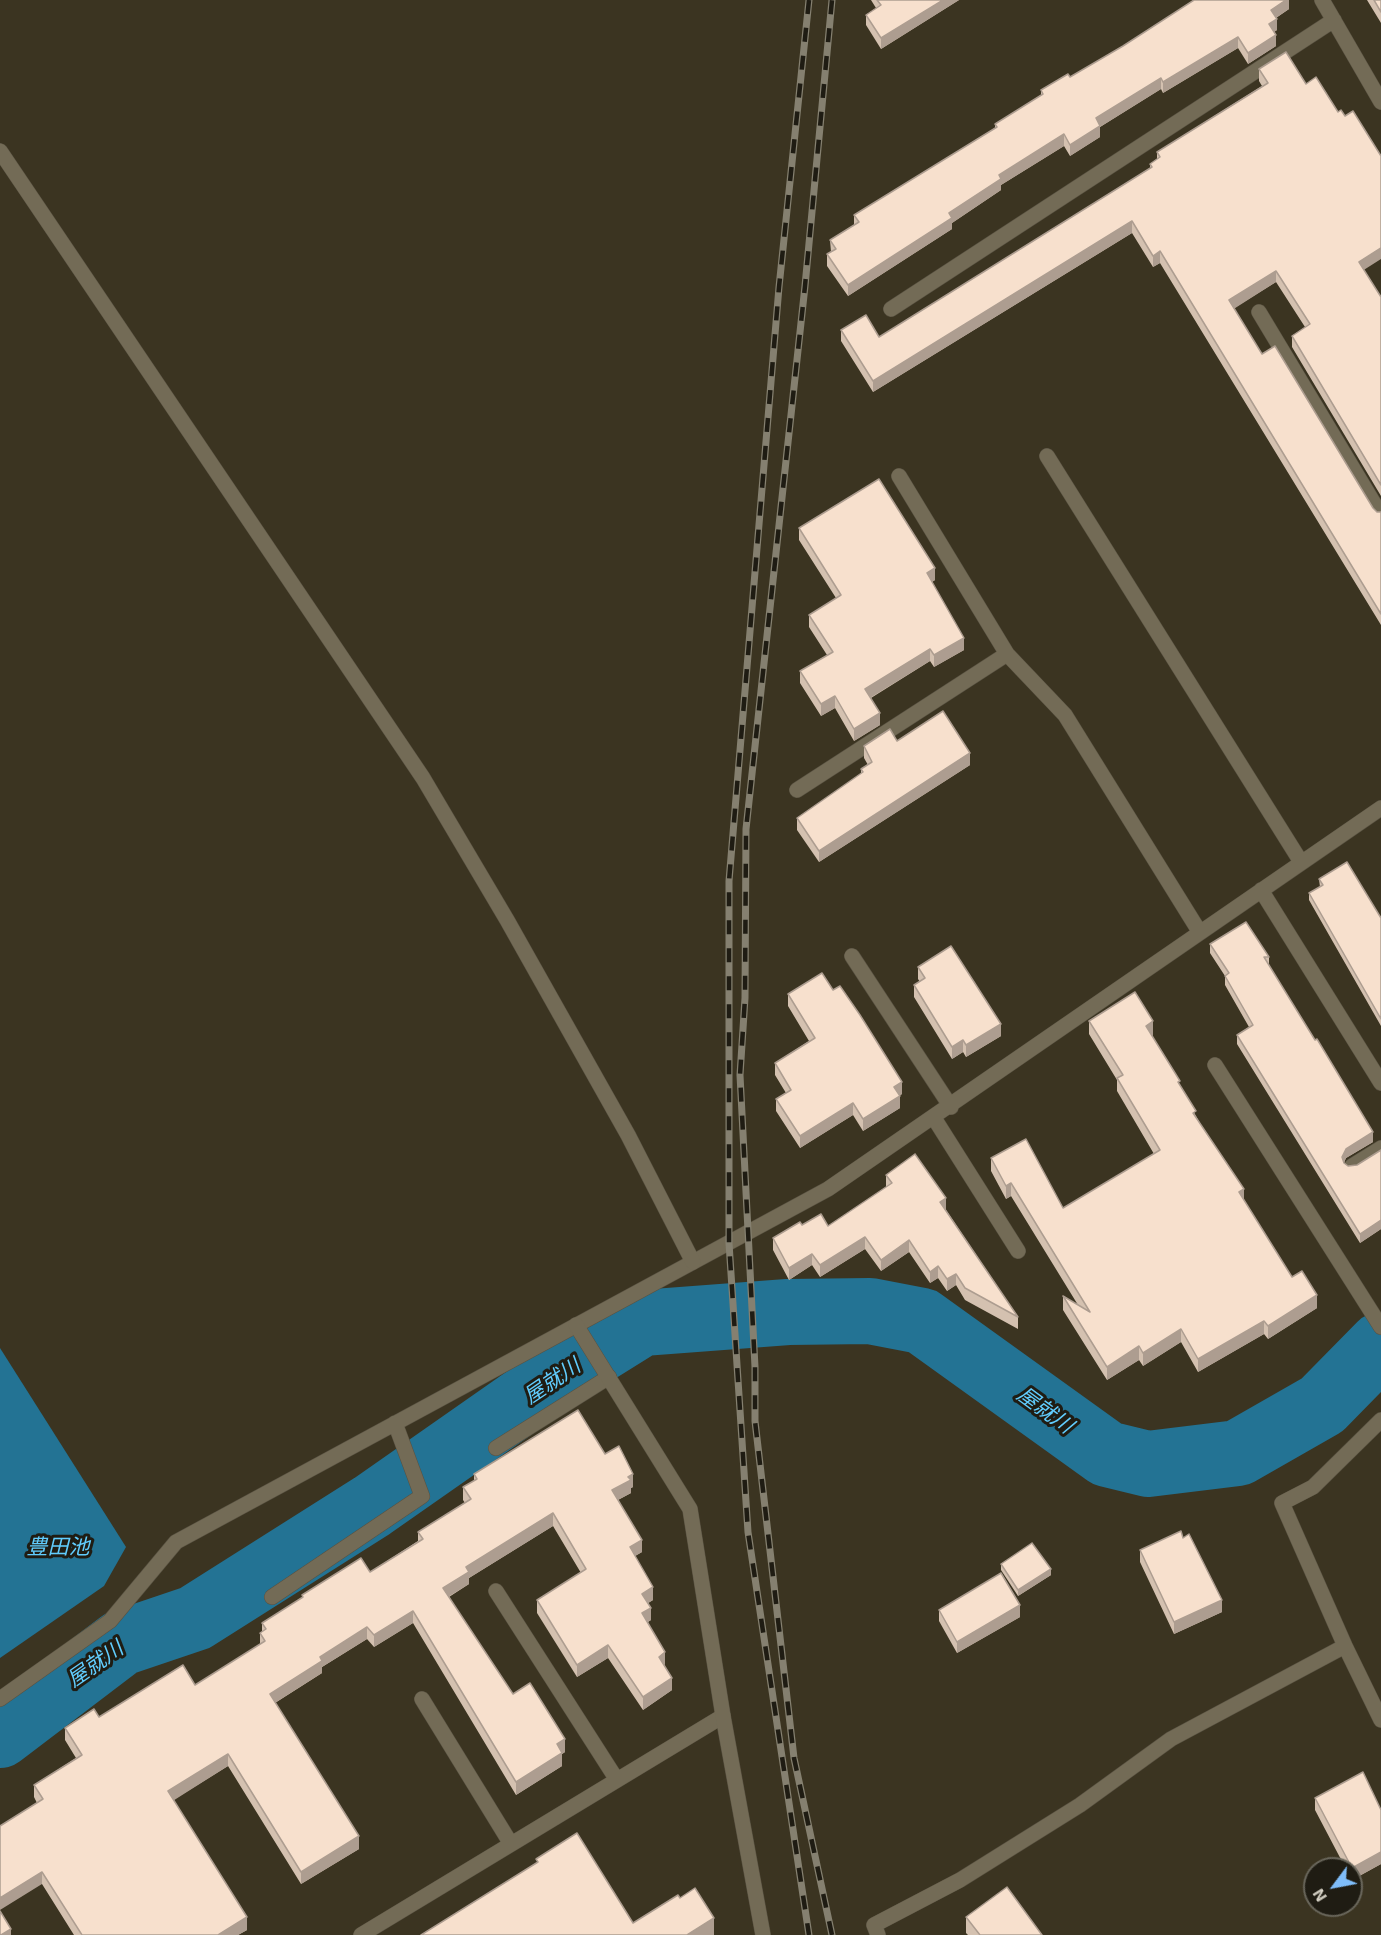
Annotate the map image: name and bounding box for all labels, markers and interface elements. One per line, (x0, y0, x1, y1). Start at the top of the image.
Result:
water label: 屋就川 (519, 1353, 585, 1409)
water label: 屋就川 (1012, 1381, 1078, 1439)
water label: 豊田池 (27, 1534, 89, 1560)
water label: 屋就川 (62, 1636, 128, 1692)
north arrow (1303, 1857, 1363, 1917)
text: N (1308, 1886, 1330, 1906)

